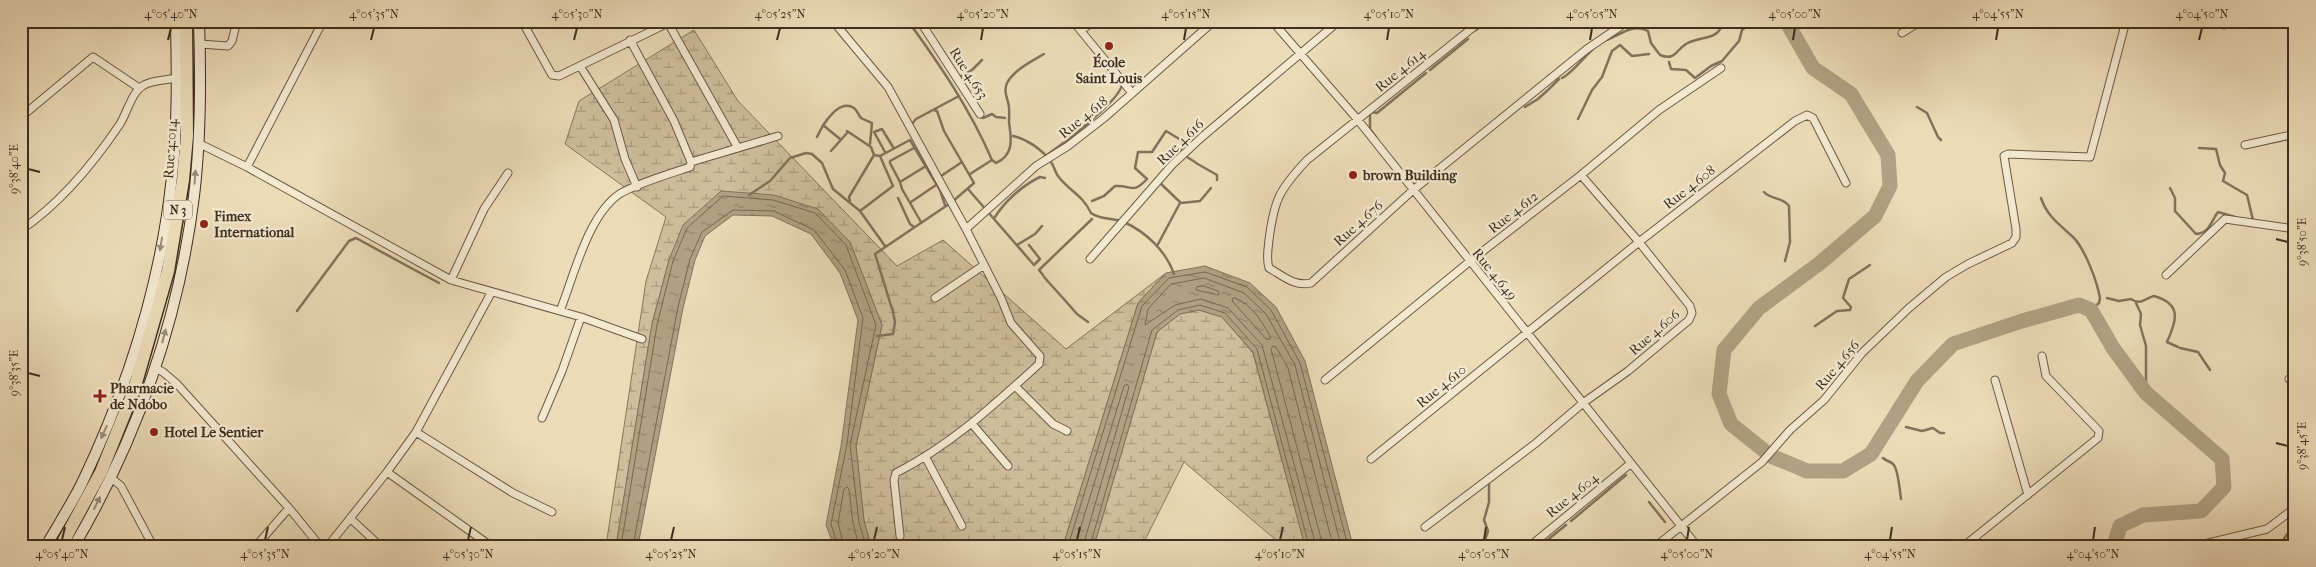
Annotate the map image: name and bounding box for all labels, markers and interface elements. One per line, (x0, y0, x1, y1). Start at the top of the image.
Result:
text: 4°05'40"N (144, 7, 198, 21)
text: 4°05'35"N (349, 7, 399, 21)
text: 4°05'30"N (551, 7, 603, 21)
text: 4°05'25"N (755, 7, 805, 21)
text: 4°05'20"N (957, 7, 1009, 21)
text: 4°05'15"N (1161, 7, 1211, 21)
text: 4°05'10"N (1364, 7, 1414, 21)
text: 4°05'05"N (1566, 7, 1618, 21)
text: 4°05'00"N (1769, 7, 1821, 21)
text: 4°04'55"N (1972, 7, 2024, 21)
text: 4°04'50"N (2175, 7, 2229, 21)
marker: École Saint Louis (1103, 40, 1115, 52)
street label: Rue 4.653 (946, 44, 992, 102)
street label: Rue 4.614 (1372, 45, 1429, 96)
place label: École Saint Louis (1076, 53, 1143, 87)
street label: Rue 4.618 (1055, 92, 1111, 142)
street label: Rue 4.616 (1153, 115, 1208, 169)
street label: Rue 4.014 (160, 118, 181, 180)
text: 9°38'40"E (7, 144, 21, 194)
street label: Rue 4.608 (1660, 162, 1719, 213)
place label: brown Building (1362, 167, 1457, 184)
one-way arrow (192, 169, 200, 185)
marker: brown Building (1347, 169, 1359, 181)
street label: Rue 4.612 (1485, 188, 1542, 237)
street label: Rue 4.676 (1330, 196, 1387, 250)
road number: N 3 (164, 200, 192, 220)
place label: Fimex International (213, 208, 295, 241)
marker: Fimex International (198, 218, 210, 230)
text: 9°38'50"E (2295, 218, 2309, 266)
one-way arrow (157, 236, 165, 252)
street label: Rue 4.649 (1468, 245, 1521, 304)
street label: Rue 4.606 (1625, 305, 1684, 359)
one-way arrow (160, 329, 168, 344)
street label: Rue 4.656 (1812, 336, 1864, 394)
text: 9°38'35"E (7, 350, 21, 396)
street label: Rue 4.610 (1413, 361, 1470, 412)
place label: Pharmacie de Ndobo (110, 380, 174, 413)
marker: Pharmacie de Ndobo (94, 390, 106, 402)
text: 9°38'45"E (2295, 422, 2309, 470)
place label: Hotel Le Sentier (164, 424, 264, 441)
one-way arrow (99, 425, 107, 439)
marker: Hotel Le Sentier (148, 426, 160, 438)
street label: Rue 4.604 (1543, 469, 1603, 522)
one-way arrow (93, 496, 101, 510)
text: 4°05'40"N (35, 547, 89, 561)
text: 4°05'35"N (240, 547, 290, 561)
text: 4°05'30"N (442, 547, 494, 561)
text: 4°05'25"N (646, 547, 696, 561)
text: 4°05'20"N (848, 547, 900, 561)
text: 4°05'15"N (1052, 547, 1102, 561)
text: 4°05'10"N (1255, 547, 1305, 561)
text: 4°05'05"N (1458, 547, 1510, 561)
text: 4°05'00"N (1661, 547, 1713, 561)
text: 4°04'55"N (1864, 547, 1916, 561)
text: 4°04'50"N (2066, 547, 2120, 561)

